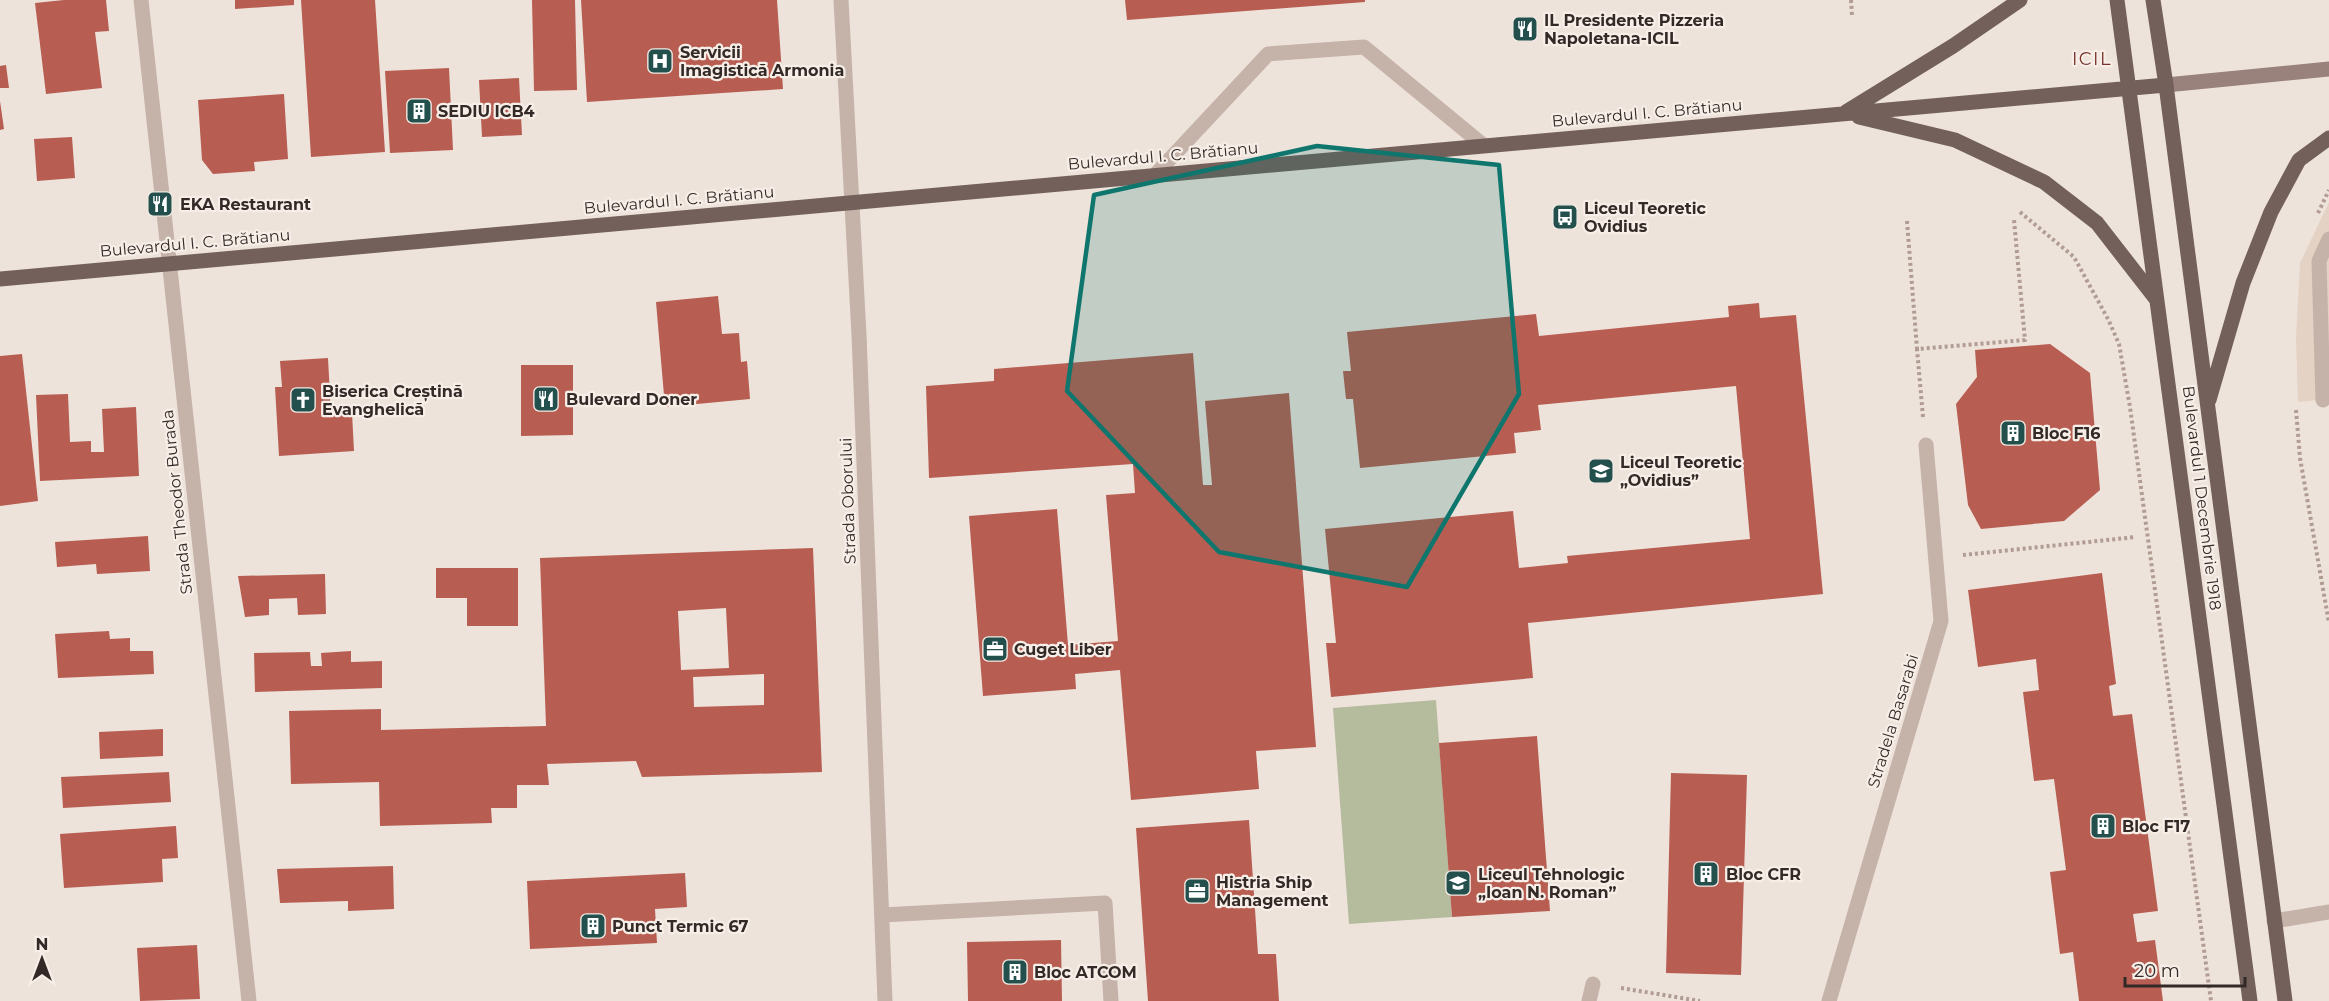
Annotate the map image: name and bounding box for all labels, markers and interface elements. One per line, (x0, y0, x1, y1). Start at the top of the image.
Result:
place label: IL Presidente Pizzeria Napoletana-ICIL (1544, 11, 1724, 48)
restaurant icon: IL Presidente Pizzeria Napoletana-ICIL (1510, 14, 1540, 44)
place label: Servicii Imagistică Armonia (680, 43, 844, 80)
hospital icon: Servicii Imagistică Armonia (645, 46, 675, 76)
district label: ICIL (2072, 48, 2112, 70)
street label: Bulevardul I. C. Brătianu (1551, 95, 1743, 131)
building icon: SEDIU ICB4 (404, 96, 434, 126)
place label: SEDIU ICB4 (438, 102, 535, 121)
street label: Bulevardul I. C. Brătianu (1067, 138, 1259, 174)
street label: Bulevardul I. C. Brătianu (583, 182, 775, 218)
restaurant icon: EKA Restaurant (145, 189, 175, 219)
place label: EKA Restaurant (180, 195, 311, 214)
place label: Liceul Teoretic Ovidius (1584, 199, 1706, 236)
bus stop icon: Liceul Teoretic Ovidius (1550, 202, 1580, 232)
street label: Bulevardul I. C. Brătianu (99, 225, 291, 261)
place label: Biserica Creștină Evanghelică (322, 382, 463, 419)
restaurant icon: Bulevard Doner (531, 384, 561, 414)
church icon: Biserica Creștină Evanghelică (288, 385, 318, 415)
street label: Bulevardul 1 Decembrie 1918 (2179, 385, 2225, 611)
place label: Bulevard Doner (566, 390, 697, 409)
street label: Strada Theodor Burada (158, 409, 196, 595)
building icon: Bloc F16 (1998, 418, 2028, 448)
place label: Bloc F16 (2032, 424, 2100, 443)
street label: Strada Oborului (836, 437, 860, 565)
place label: Liceul Teoretic „Ovidius” (1620, 453, 1742, 490)
school or university icon: Liceul Teoretic „Ovidius” (1586, 456, 1616, 486)
office icon: Cuget Liber (980, 634, 1010, 664)
place label: Cuget Liber (1014, 640, 1112, 659)
street label: Stradela Basarabi (1864, 652, 1922, 790)
building icon: Bloc F17 (2088, 811, 2118, 841)
place label: Bloc F17 (2122, 817, 2190, 836)
building icon: Bloc CFR (1691, 859, 1721, 889)
place label: Liceul Tehnologic „Ioan N. Roman” (1478, 865, 1625, 902)
place label: Bloc CFR (1726, 865, 1801, 884)
school or university icon: Liceul Tehnologic „Ioan N. Roman” (1443, 868, 1473, 898)
place label: Histria Ship Management (1216, 873, 1328, 910)
office icon: Histria Ship Management (1182, 876, 1212, 906)
building icon: Punct Termic 67 (578, 911, 608, 941)
place label: Punct Termic 67 (612, 917, 749, 936)
north arrow (12, 929, 72, 989)
text: N (36, 935, 48, 954)
scale bar (2125, 950, 2245, 988)
building icon: Bloc ATCOM (1000, 957, 1030, 987)
text: 20 m (2134, 960, 2180, 982)
place label: Bloc ATCOM (1034, 963, 1137, 982)

